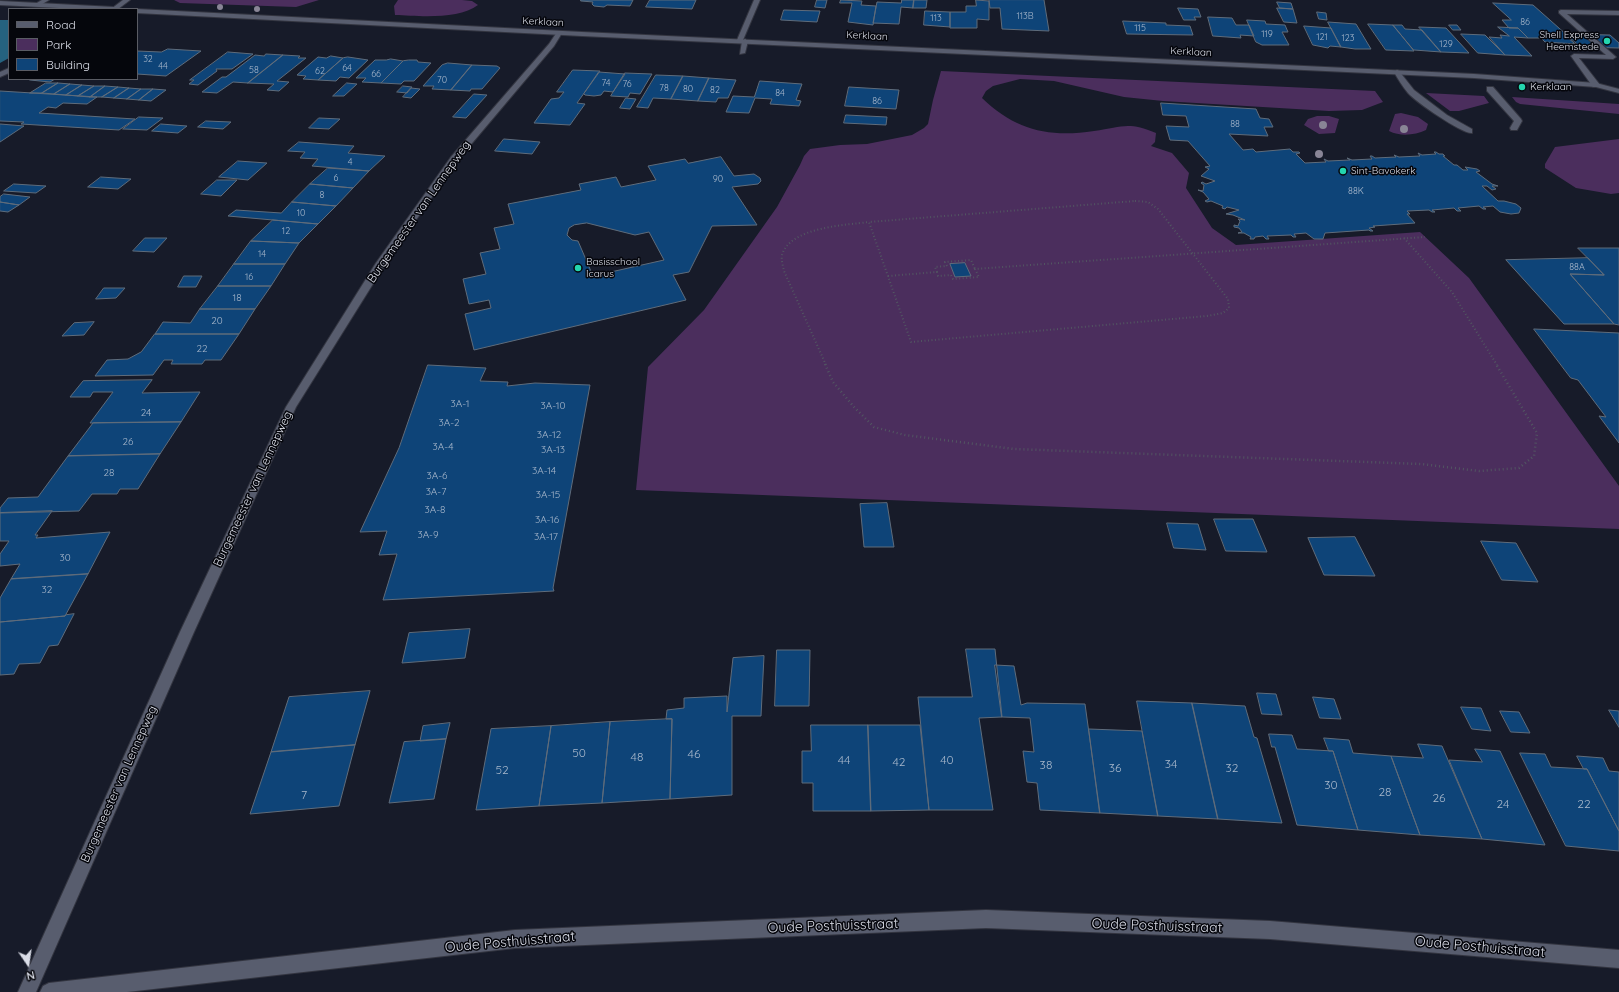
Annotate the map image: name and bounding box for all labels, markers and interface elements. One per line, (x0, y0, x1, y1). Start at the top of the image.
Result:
legend (8, 8, 138, 80)
house number: 113B (1016, 11, 1034, 21)
house number: 113 (930, 13, 942, 23)
street label: Kerklaan (522, 15, 564, 29)
text: Road (46, 17, 76, 32)
house number: 86 (1520, 17, 1530, 27)
house number: 115 (1134, 23, 1146, 33)
street label: Kerklaan (846, 29, 888, 43)
house number: 119 (1261, 29, 1273, 39)
place label: Shell Express Heemstede (1539, 29, 1599, 52)
house number: 121 (1316, 32, 1328, 42)
house number: 123 (1341, 33, 1355, 43)
marker: Shell Express Heemstede (1602, 36, 1612, 46)
text: Park (46, 37, 71, 52)
house number: 129 (1439, 39, 1453, 49)
street label: Kerklaan (1170, 45, 1212, 59)
house number: 32 (143, 54, 153, 64)
text: Building (46, 57, 90, 72)
house number: 44 (158, 61, 168, 71)
house number: 64 (342, 63, 352, 73)
house number: 58 (249, 65, 259, 75)
house number: 62 (315, 66, 325, 76)
house number: 66 (371, 69, 381, 79)
house number: 70 (437, 75, 447, 85)
house number: 74 (602, 78, 610, 88)
house number: 76 (622, 79, 632, 89)
place label: Kerklaan (1530, 81, 1572, 93)
marker: Kerklaan (1517, 82, 1527, 92)
house number: 78 (659, 83, 669, 93)
house number: 80 (683, 84, 693, 94)
house number: 82 (710, 85, 720, 95)
house number: 84 (775, 88, 785, 98)
house number: 86 (872, 96, 882, 106)
house number: 88 (1230, 119, 1240, 129)
street label: Burgemeester van Lennepweg (364, 138, 474, 286)
house number: 4 (348, 157, 352, 167)
place label: Sint-Bavokerk (1351, 165, 1416, 177)
marker: Sint-Bavokerk (1338, 166, 1348, 176)
house number: 6 (334, 173, 338, 183)
house number: 90 (713, 174, 723, 184)
house number: 88K (1348, 186, 1364, 196)
house number: 8 (320, 190, 324, 200)
house number: 10 (297, 208, 305, 218)
house number: 12 (282, 226, 290, 236)
house number: 14 (258, 249, 266, 259)
place label: Basisschool Icarus (586, 256, 640, 280)
house number: 88A (1569, 262, 1585, 272)
marker: Basisschool Icarus (573, 263, 583, 273)
house number: 16 (245, 272, 253, 282)
house number: 18 (232, 292, 242, 304)
house number: 20 (211, 315, 223, 327)
house number: 22 (196, 343, 208, 355)
house number: 3A-1 (451, 398, 469, 410)
house number: 3A-10 (541, 400, 565, 412)
house number: 24 (141, 407, 151, 419)
street label: Burgemeester van Lennepweg (211, 409, 295, 569)
house number: 3A-2 (438, 417, 460, 429)
house number: 3A-12 (537, 429, 561, 441)
house number: 26 (123, 436, 133, 448)
house number: 3A-4 (433, 441, 453, 453)
house number: 3A-13 (541, 444, 565, 456)
house number: 3A-14 (532, 465, 556, 477)
house number: 28 (104, 467, 114, 479)
house number: 3A-6 (427, 470, 447, 482)
house number: 3A-7 (426, 486, 446, 498)
house number: 3A-15 (536, 489, 560, 501)
house number: 3A-8 (424, 504, 446, 516)
house number: 3A-16 (535, 514, 559, 526)
house number: 3A-9 (417, 529, 439, 541)
house number: 3A-17 (534, 531, 558, 543)
house number: 30 (59, 552, 71, 564)
house number: 32 (42, 584, 52, 596)
street label: Burgemeester van Lennepweg (78, 703, 160, 865)
house number: 50 (572, 746, 586, 760)
house number: 46 (688, 747, 700, 761)
house number: 48 (631, 750, 643, 764)
house number: 44 (838, 753, 850, 767)
house number: 40 (940, 753, 954, 767)
house number: 42 (893, 755, 905, 769)
house number: 34 (1165, 757, 1177, 771)
house number: 38 (1040, 758, 1052, 772)
house number: 36 (1109, 761, 1121, 775)
house number: 32 (1226, 761, 1238, 775)
house number: 52 (495, 763, 509, 777)
house number: 30 (1324, 778, 1338, 792)
house number: 28 (1378, 785, 1392, 799)
house number: 7 (301, 788, 307, 802)
house number: 26 (1432, 791, 1446, 805)
house number: 24 (1497, 797, 1509, 811)
house number: 22 (1577, 797, 1591, 811)
street label: Oude Posthuisstraat (767, 915, 899, 937)
street label: Oude Posthuisstraat (1091, 915, 1223, 937)
street label: Oude Posthuisstraat (444, 928, 576, 956)
street label: Oude Posthuisstraat (1414, 933, 1546, 961)
north arrow (8, 944, 48, 984)
text: N (25, 968, 36, 983)

